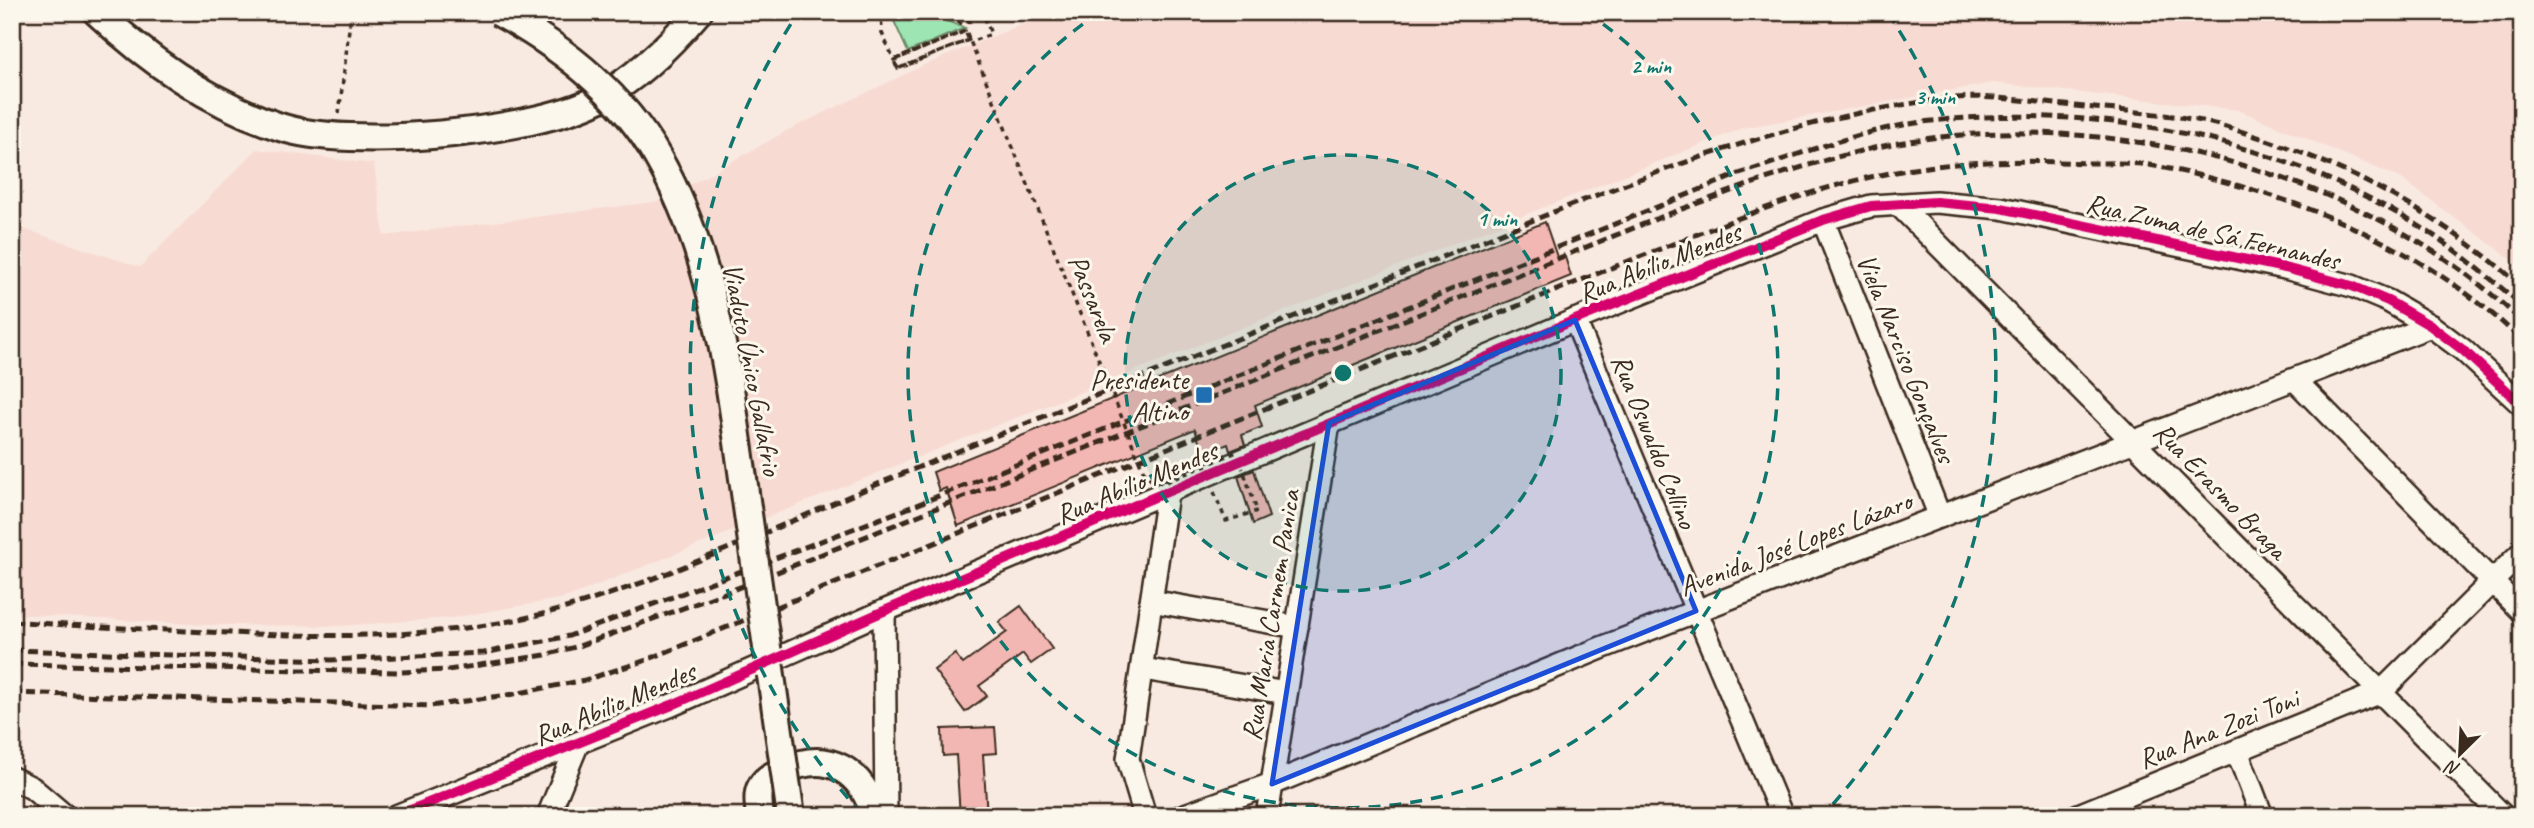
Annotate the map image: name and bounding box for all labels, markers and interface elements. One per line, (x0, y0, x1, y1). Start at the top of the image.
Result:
text: 2 min (1631, 53, 1671, 79)
text: 3 min (1915, 84, 1955, 110)
street label: Rua Zuma de Sá Fernandes (2083, 185, 2346, 278)
text: 1 min (1477, 206, 1517, 232)
street label: Rua Abílio Mendes (1573, 213, 1748, 311)
street label: Viela Narciso Gonçalves (1849, 249, 1965, 470)
street label: Passarela (1060, 250, 1127, 348)
street label: Viaduto Único Gallafrio (715, 260, 791, 480)
street label: Rua Oswaldo Collino (1604, 349, 1706, 535)
centre of rings (1331, 361, 1355, 385)
place label: Presidente Altino (1090, 362, 1191, 429)
marker: Presidente Altino (1194, 385, 1214, 405)
street label: Rua Erasmo Braga (2146, 414, 2297, 568)
street label: Rua Abílio Mendes (1050, 432, 1225, 532)
street label: Avenida José Lopes Lázaro (1674, 482, 1919, 604)
street label: Rua Maria Carmem Panica (1233, 486, 1308, 743)
street label: Rua Abílio Mendes (528, 653, 703, 753)
street label: Rua Ana Zozi Toni (2133, 679, 2307, 776)
north arrow (2426, 720, 2496, 790)
text: N (2440, 754, 2464, 782)

